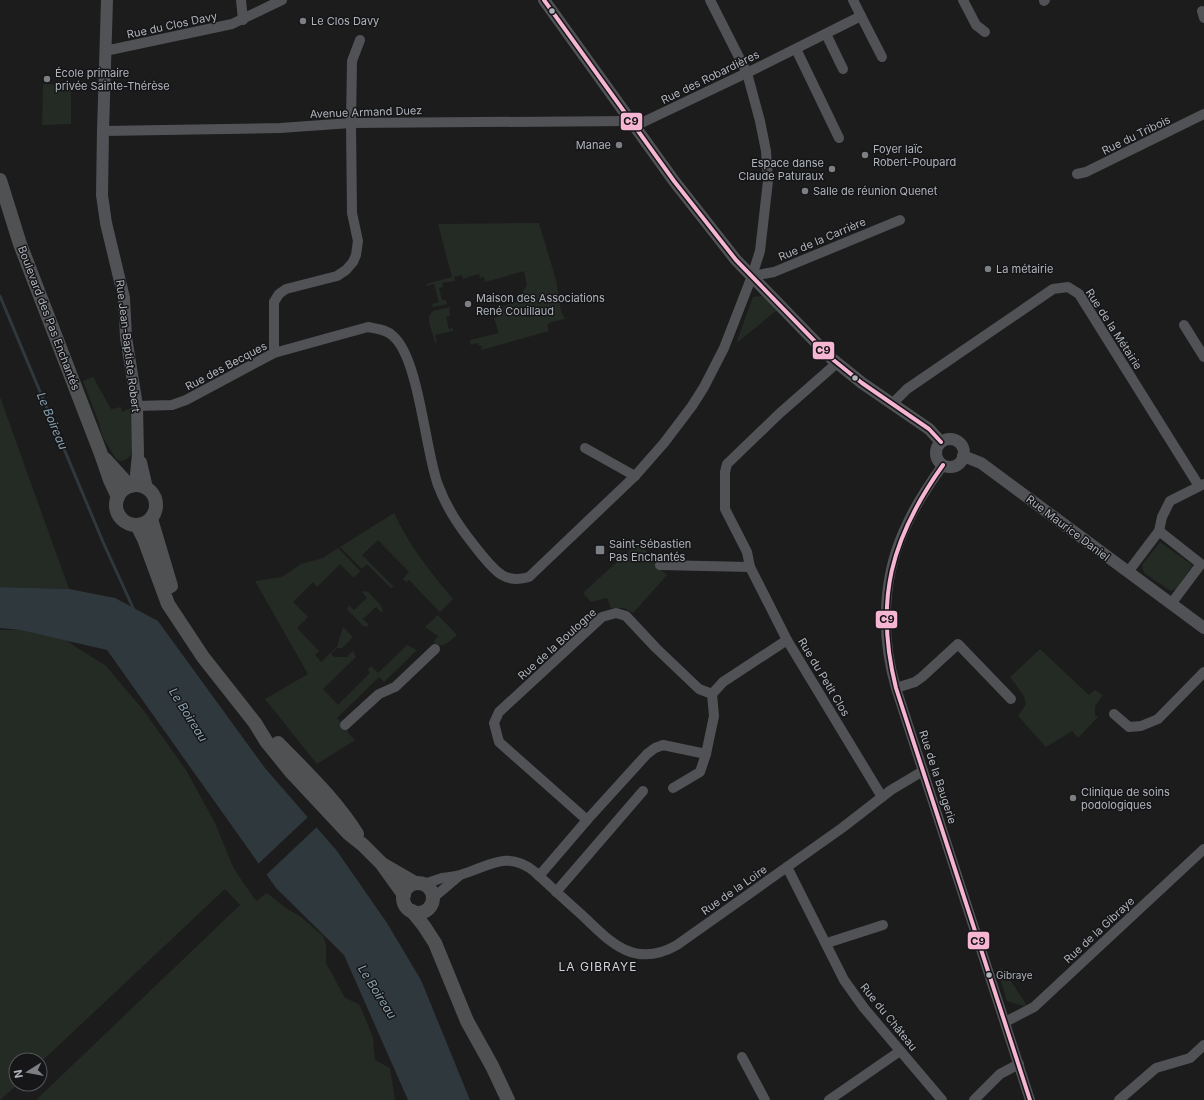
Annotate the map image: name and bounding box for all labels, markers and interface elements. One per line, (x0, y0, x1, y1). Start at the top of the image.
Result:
unlabelled marker (547, 6, 557, 16)
street label: Rue du Clos Davy (126, 9, 218, 41)
place label: Le Clos Davy (311, 14, 379, 28)
marker: Le Clos Davy (298, 16, 308, 26)
street label: Rue des Robardières (659, 47, 762, 107)
place label: École primaire privée Sainte-Thérèse (55, 66, 170, 93)
marker: École primaire privée Sainte-Thérèse (42, 74, 52, 84)
street label: Avenue Armand Duez (310, 103, 422, 121)
line badge: C9 (620, 112, 643, 131)
street label: Rue du Tribois (1099, 112, 1173, 158)
text: C9 (623, 114, 639, 128)
place label: Manae (576, 138, 611, 152)
marker: Manae (614, 140, 624, 150)
place label: Foyer laïc Robert-Poupard (873, 142, 956, 169)
marker: Foyer laïc Robert-Poupard (860, 150, 870, 160)
place label: Espace danse Claude Paturaux (738, 156, 824, 183)
marker: Espace danse Claude Paturaux (827, 164, 837, 174)
place label: Salle de réunion Quenet (813, 184, 938, 198)
marker: Salle de réunion Quenet (800, 186, 810, 196)
street label: Rue de la Carrière (776, 214, 868, 264)
street label: Boulevard des Pas Enchantés (15, 244, 83, 392)
place label: La métairie (996, 262, 1053, 276)
marker: La métairie (983, 264, 993, 274)
street label: Rue Jean-Baptiste Robert (113, 279, 143, 413)
street label: Rue de la Métairie (1083, 286, 1145, 372)
place label: Maison des Associations René Couillaud (476, 291, 605, 318)
marker: Maison des Associations René Couillaud (463, 299, 473, 309)
street label: Rue des Becques (183, 338, 269, 393)
line badge: C9 (812, 341, 835, 360)
text: C9 (815, 343, 831, 357)
unlabelled marker (850, 373, 860, 383)
water label: Le Boireau (34, 390, 71, 452)
street label: Rue Maurice Daniel (1024, 492, 1112, 564)
place label: Saint-Sébastien Pas Enchantés (609, 537, 691, 564)
marker: Saint-Sébastien Pas Enchantés (594, 544, 606, 556)
street label: Rue de la Boulogne (515, 605, 599, 683)
line badge: C9 (875, 610, 898, 629)
text: C9 (879, 612, 895, 626)
street label: Rue du Petit Clos (795, 635, 853, 719)
water label: Le Boireau (166, 685, 211, 744)
street label: Rue de la Baugerie (916, 728, 960, 826)
place label: Clinique de soins podologiques (1081, 785, 1170, 812)
marker: Clinique de soins podologiques (1068, 793, 1078, 803)
street label: Rue de la Loire (698, 862, 770, 918)
street label: Rue de la Gibraye (1061, 894, 1137, 966)
line badge: C9 (967, 931, 990, 950)
text: C9 (970, 934, 986, 948)
district label: LA GIBRAYE (559, 959, 637, 974)
water label: Le Boireau (355, 962, 400, 1021)
place label: Gibraye (996, 969, 1033, 981)
marker: Gibraye (984, 970, 994, 980)
street label: Rue du Château (857, 980, 921, 1054)
north arrow (8, 1052, 48, 1092)
text: N (11, 1068, 26, 1079)

